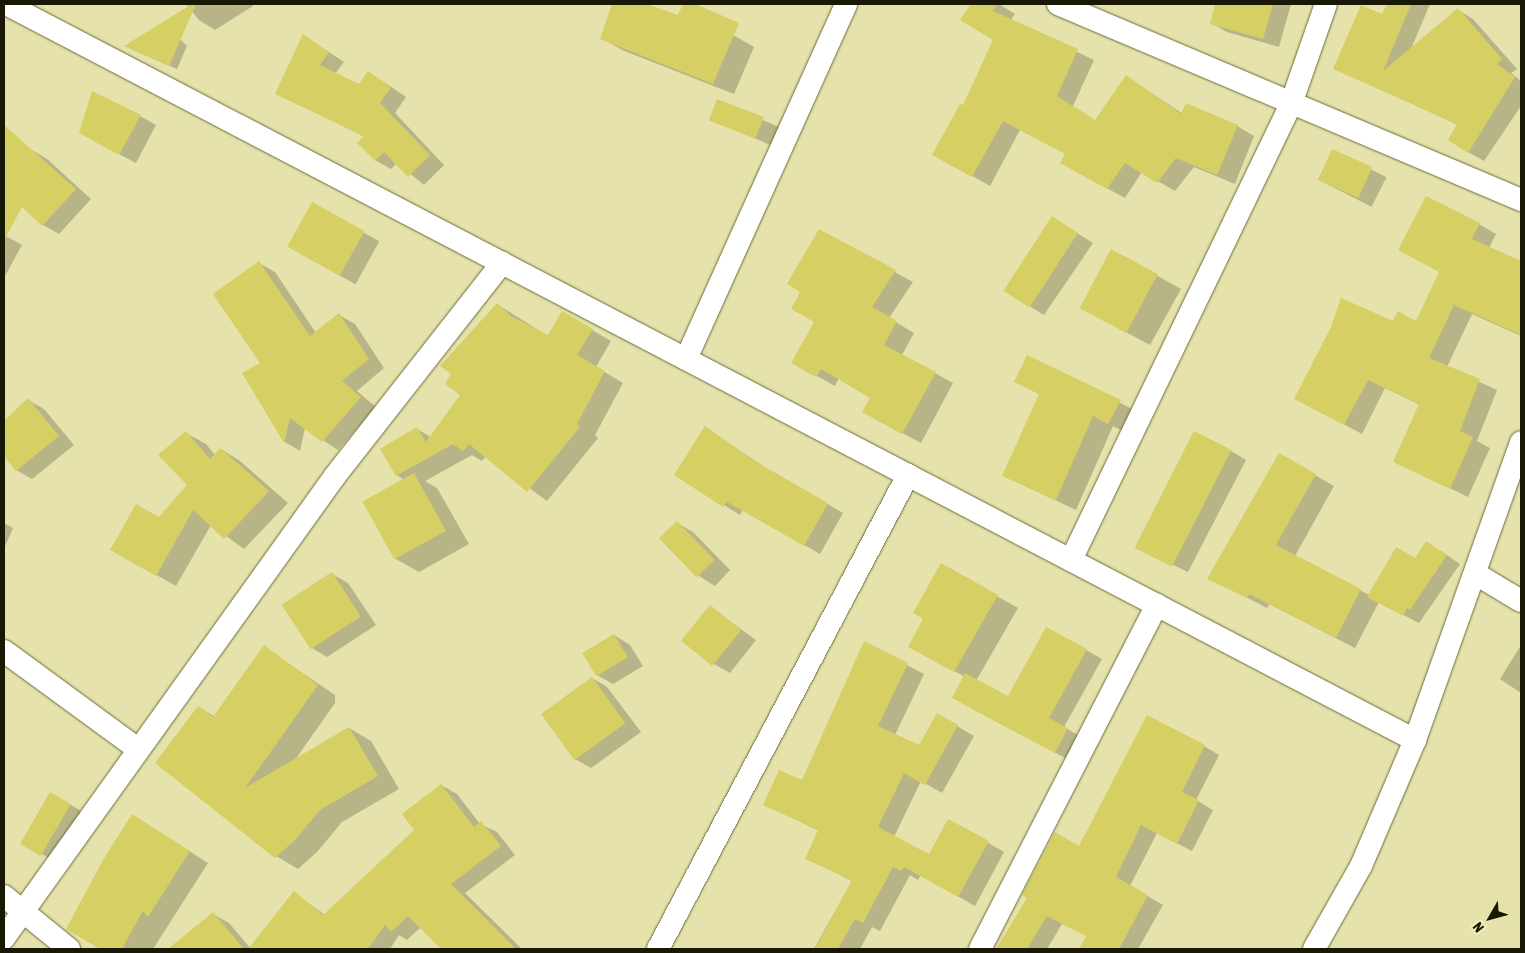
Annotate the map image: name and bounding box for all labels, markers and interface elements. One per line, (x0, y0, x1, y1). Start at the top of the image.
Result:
north arrow (1465, 893, 1515, 943)
text: N (1469, 919, 1487, 935)

